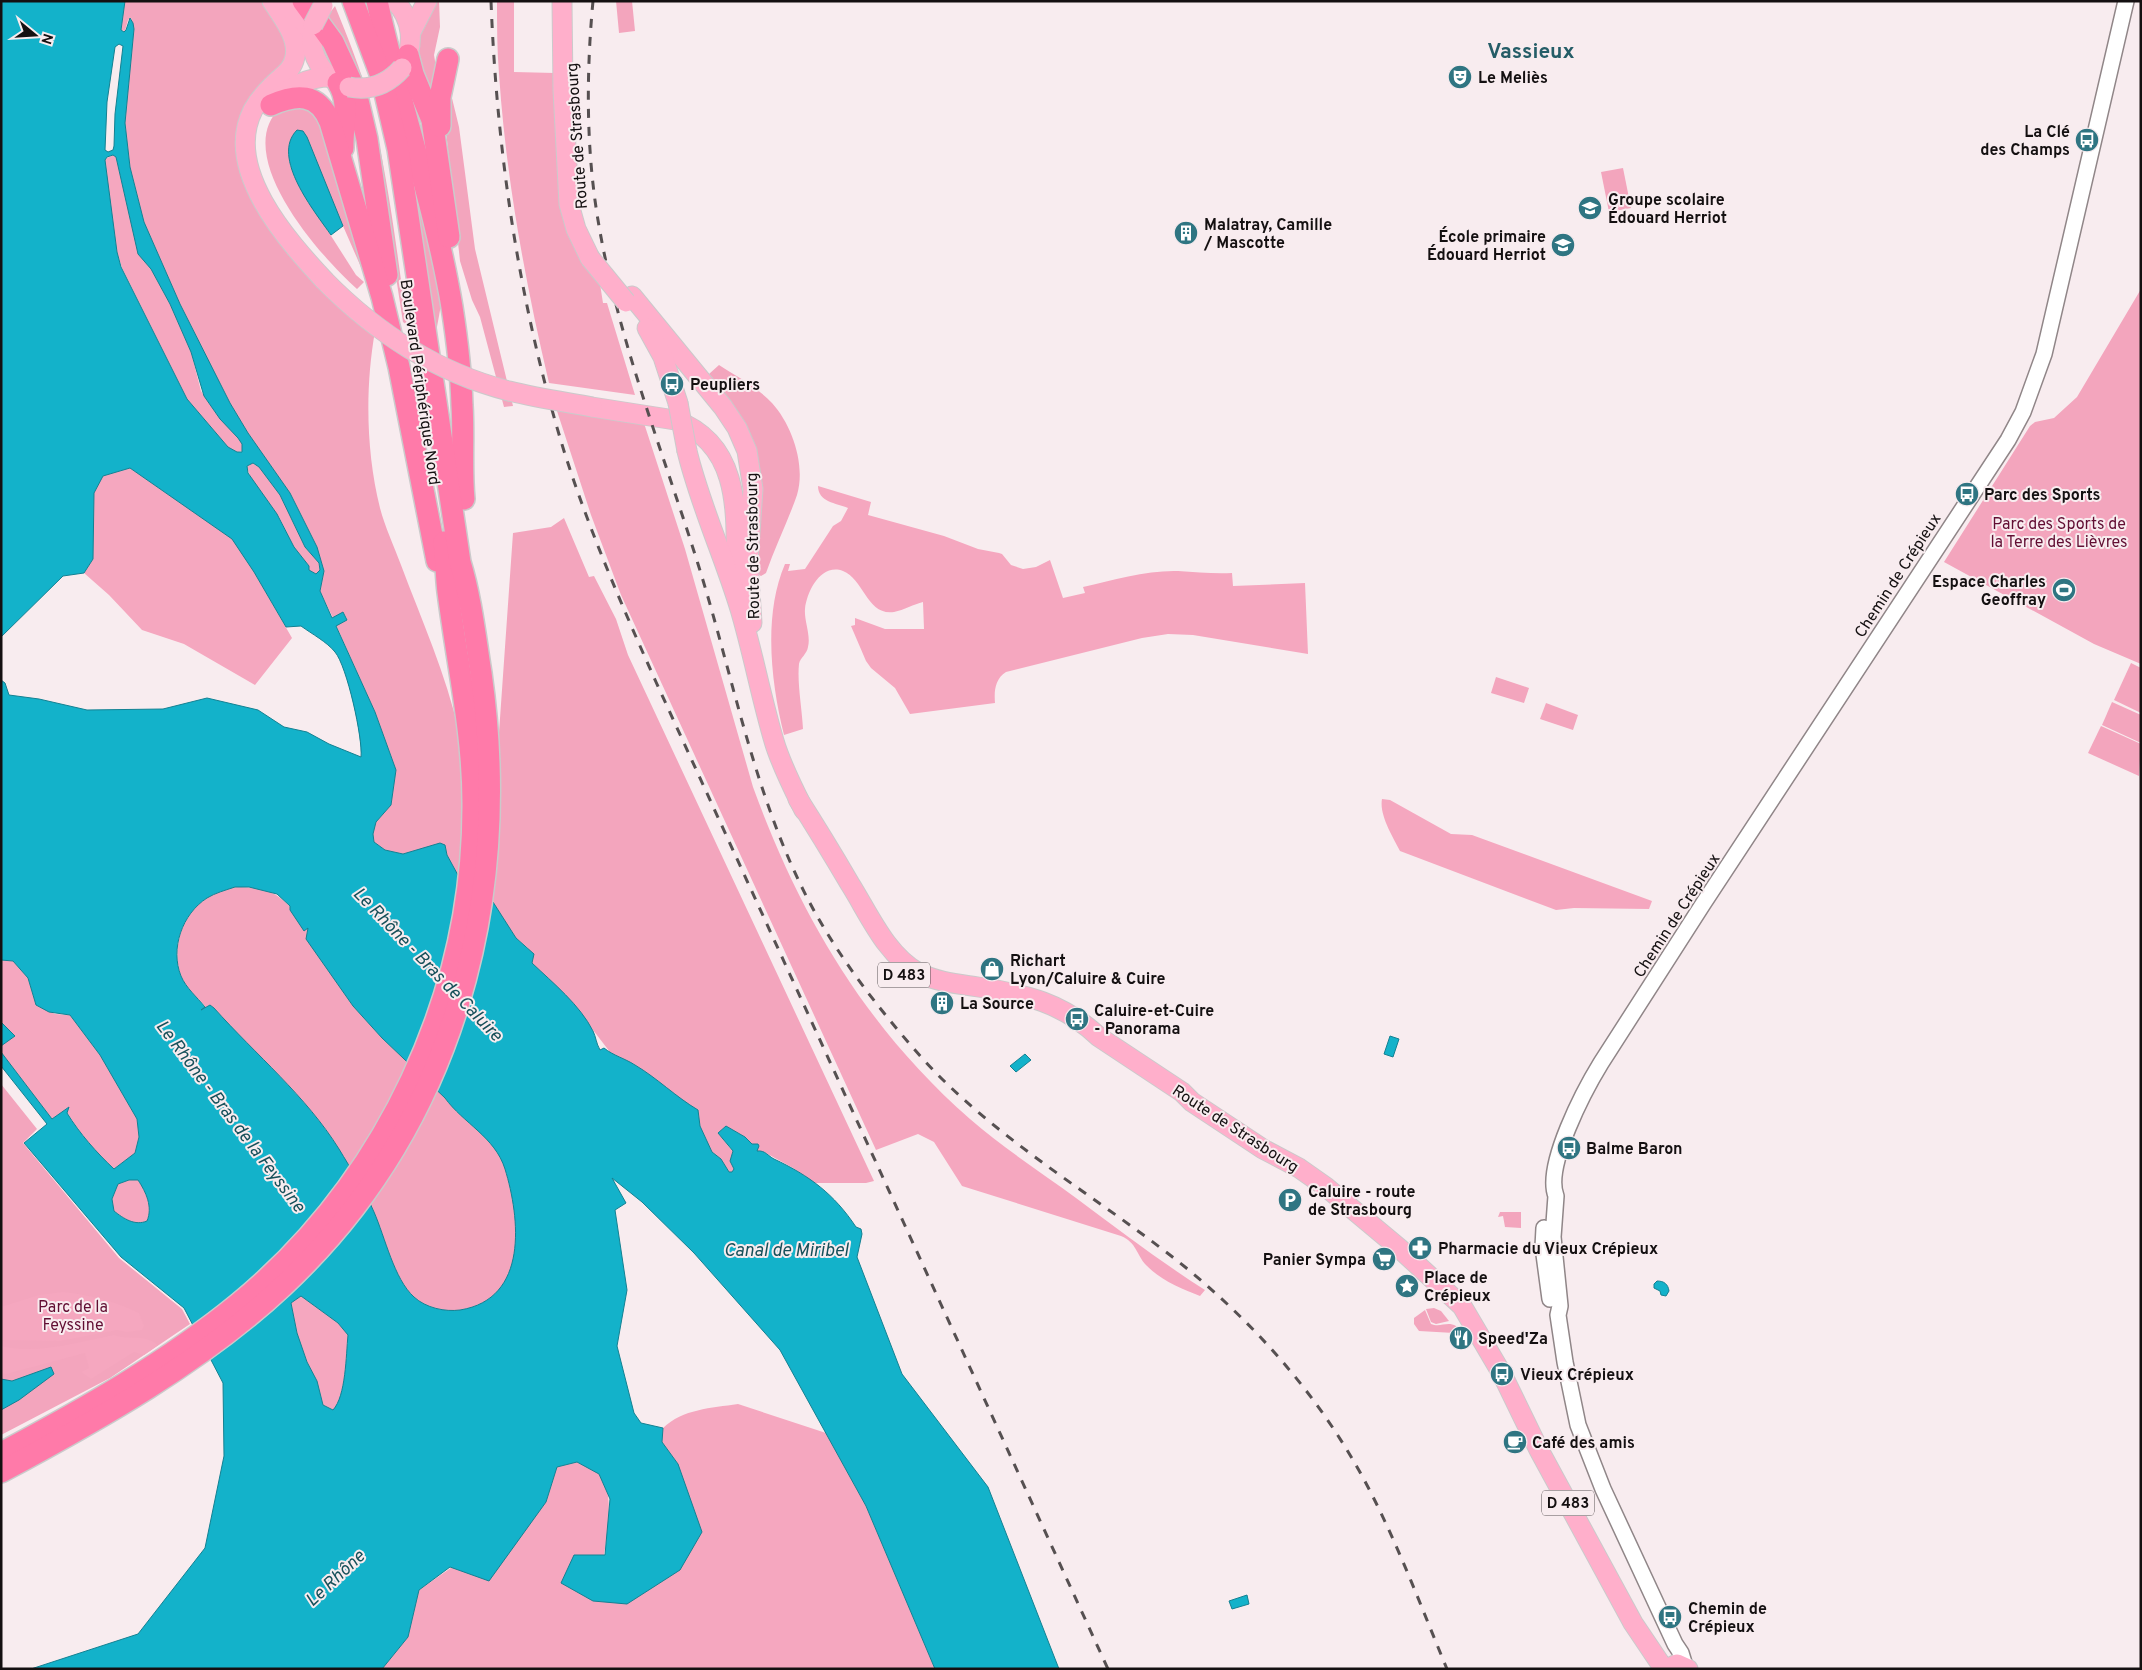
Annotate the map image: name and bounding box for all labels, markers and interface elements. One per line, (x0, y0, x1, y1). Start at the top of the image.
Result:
north arrow (10, 10, 60, 60)
text: N (36, 31, 56, 46)
district label: Vassieux (1487, 39, 1575, 66)
street label: Route de Strasbourg (563, 62, 593, 210)
theatre icon: Le Meliès (1447, 64, 1473, 90)
place label: Le Meliès (1478, 69, 1548, 89)
place label: La Clé des Champs (1980, 123, 2070, 161)
bus stop icon: La Clé des Champs (2074, 127, 2100, 153)
place label: Groupe scolaire Édouard Herriot (1608, 191, 1727, 229)
school or university icon: Groupe scolaire Édouard Herriot (1577, 195, 1603, 221)
place label: Malatray, Camille / Mascotte (1203, 216, 1332, 254)
building icon: Malatray, Camille / Mascotte (1173, 220, 1199, 246)
place label: École primaire Édouard Herriot (1427, 226, 1546, 266)
school or university icon: École primaire Édouard Herriot (1550, 232, 1576, 258)
street label: Boulevard Périphérique Nord (395, 278, 443, 486)
bus stop icon: Peupliers (659, 371, 685, 397)
place label: Peupliers (690, 376, 760, 396)
street label: Route de Strasbourg (743, 473, 765, 619)
bus stop icon: Parc des Sports (1954, 481, 1980, 507)
place label: Parc des Sports (1984, 486, 2101, 506)
street label: Chemin de Crépieux (1851, 510, 1946, 642)
park label: Parc des Sports de la Terre des Lièvres (1990, 515, 2128, 553)
place label: Espace Charles Geoffray (1932, 573, 2046, 611)
sports icon: Espace Charles Geoffray (2051, 577, 2077, 603)
street label: Chemin de Crépieux (1630, 850, 1725, 982)
water label: Le Rhône - Bras de Caluire (347, 883, 507, 1048)
place label: Richart Lyon/Caluire & Cuire (1010, 952, 1166, 990)
shop icon: Richart Lyon/Caluire & Cuire (979, 956, 1005, 982)
road number: D 483 (878, 962, 930, 988)
building icon: La Source (929, 990, 955, 1016)
place label: La Source (960, 995, 1034, 1015)
place label: Caluire-et-Cuire - Panorama (1094, 1002, 1214, 1040)
bus stop icon: Caluire-et-Cuire - Panorama (1064, 1006, 1090, 1032)
water label: Le Rhône - Bras de la Feyssine (150, 1016, 310, 1218)
street label: Route de Strasbourg (1168, 1081, 1302, 1178)
bus stop icon: Balme Baron (1556, 1135, 1582, 1161)
place label: Balme Baron (1586, 1140, 1683, 1160)
place label: Caluire - route de Strasbourg (1308, 1183, 1416, 1221)
parking icon: Caluire - route de Strasbourg (1277, 1187, 1303, 1213)
pharmacy icon: Pharmacie du Vieux Crépieux (1407, 1235, 1433, 1261)
water label: Canal de Miribel (724, 1240, 850, 1263)
place label: Pharmacie du Vieux Crépieux (1438, 1240, 1658, 1260)
supermarket icon: Panier Sympa (1371, 1246, 1397, 1272)
place label: Panier Sympa (1263, 1251, 1366, 1271)
place label: Place de Crépieux (1424, 1269, 1491, 1307)
place icon: Place de Crépieux (1394, 1273, 1420, 1299)
park label: Parc de la Feyssine (38, 1298, 108, 1336)
restaurant icon: Speed'Za (1448, 1325, 1474, 1351)
place label: Speed'Za (1478, 1330, 1548, 1350)
bus stop icon: Vieux Crépieux (1489, 1361, 1515, 1387)
place label: Vieux Crépieux (1520, 1366, 1634, 1386)
cafe icon: Café des amis (1502, 1429, 1528, 1455)
place label: Café des amis (1532, 1434, 1635, 1454)
road number: D 483 (1542, 1490, 1594, 1516)
water label: Le Rhône (301, 1545, 371, 1612)
place label: Chemin de Crépieux (1688, 1600, 1767, 1638)
bus stop icon: Chemin de Crépieux (1657, 1604, 1683, 1630)

